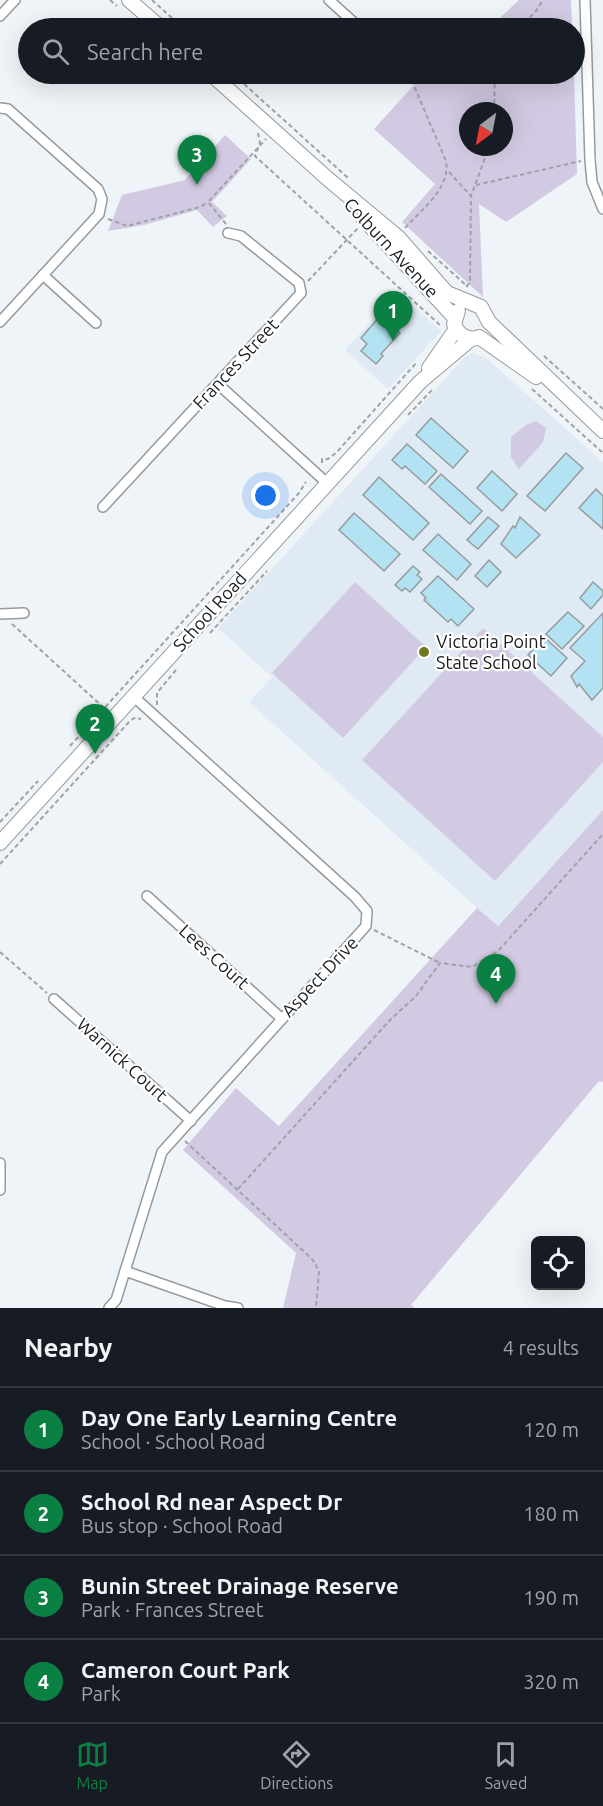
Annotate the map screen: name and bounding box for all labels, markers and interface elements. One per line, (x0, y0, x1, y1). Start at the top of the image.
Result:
search box (18, 18, 585, 84)
icon: search (39, 35, 72, 68)
text: Search here (87, 39, 203, 64)
north arrow (459, 102, 513, 156)
pin: 3 (178, 136, 216, 185)
street label: Colburn Avenue (340, 193, 443, 301)
pin: 1 (374, 292, 412, 341)
street label: Frances Street (188, 314, 282, 413)
your location (251, 481, 280, 510)
street label: School Road (169, 568, 250, 655)
place label: Victoria Point State School (436, 631, 546, 672)
marker: Victoria Point State School (417, 645, 431, 659)
pin: 2 (76, 704, 115, 754)
street label: Lees Court (176, 920, 254, 993)
street label: Aspect Drive (277, 932, 361, 1021)
pin: 4 (476, 954, 516, 1004)
street label: Warnick Court (73, 1014, 172, 1105)
map controls (531, 1236, 585, 1290)
button: locate (531, 1236, 585, 1290)
text: Nearby (24, 1333, 112, 1362)
text: 4 results (503, 1336, 579, 1359)
text: Day One Early Learning Centre (81, 1405, 397, 1430)
text: 1 (38, 1418, 49, 1441)
text: 120 m (523, 1418, 579, 1441)
text: School · School Road (81, 1430, 265, 1453)
text: School Rd near Aspect Dr (81, 1489, 342, 1514)
text: 2 (38, 1502, 49, 1525)
text: 180 m (523, 1502, 579, 1525)
text: Bus stop · School Road (81, 1514, 283, 1537)
text: Bunin Street Drainage Reserve (81, 1573, 399, 1598)
text: 3 (38, 1586, 49, 1609)
text: 190 m (523, 1586, 579, 1609)
text: Park · Frances Street (81, 1598, 264, 1621)
text: Cameron Court Park (81, 1657, 290, 1682)
text: 4 (38, 1670, 49, 1693)
text: 320 m (523, 1670, 579, 1693)
text: Park (81, 1682, 121, 1705)
tab: Map (76, 1738, 109, 1792)
tab: Directions (260, 1738, 333, 1792)
tab: Saved (485, 1738, 527, 1792)

